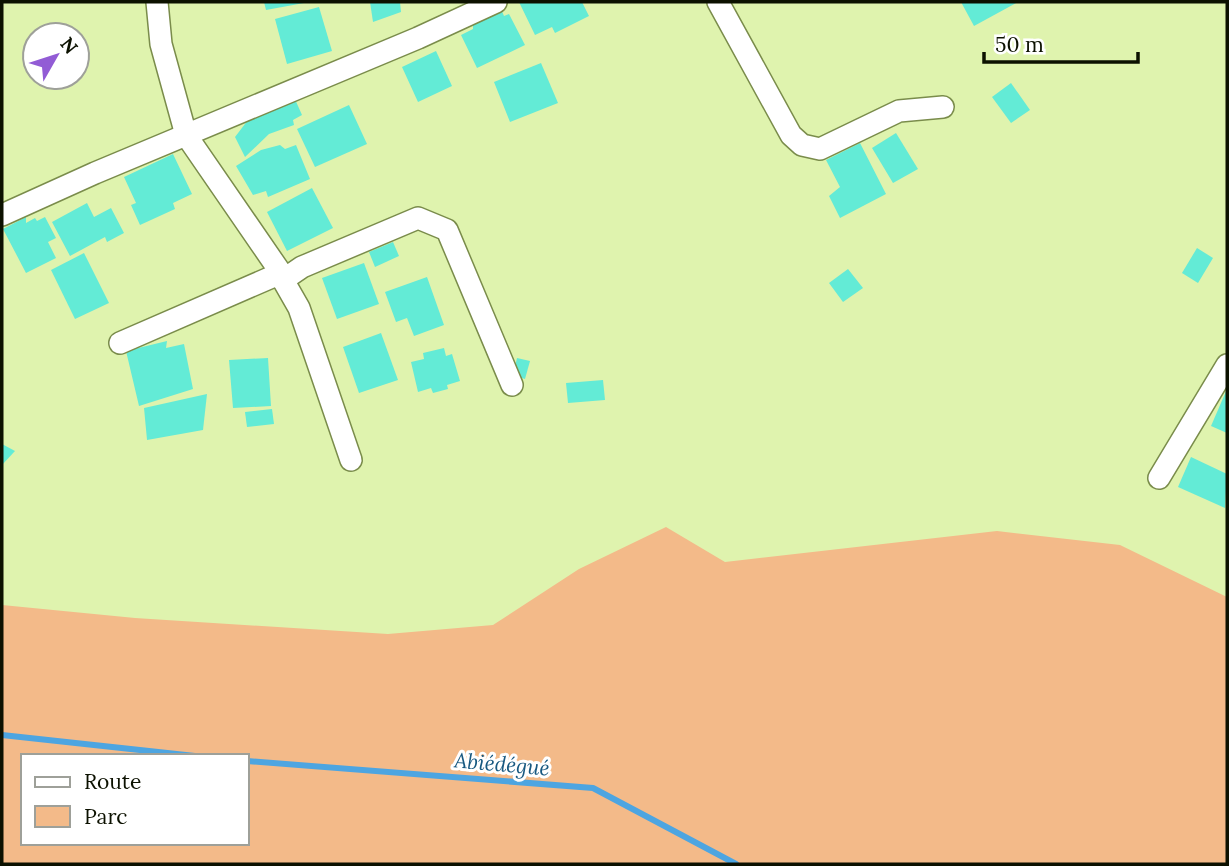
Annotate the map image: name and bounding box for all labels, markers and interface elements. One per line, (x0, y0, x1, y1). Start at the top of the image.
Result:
north arrow (21, 21, 91, 91)
scale bar (984, 21, 1138, 65)
text: 50 m (995, 31, 1044, 58)
text: N (55, 32, 83, 59)
water label: Abiédégué (452, 746, 551, 782)
legend (21, 754, 248, 845)
text: Route (84, 768, 141, 795)
text: Parc (84, 803, 128, 830)

